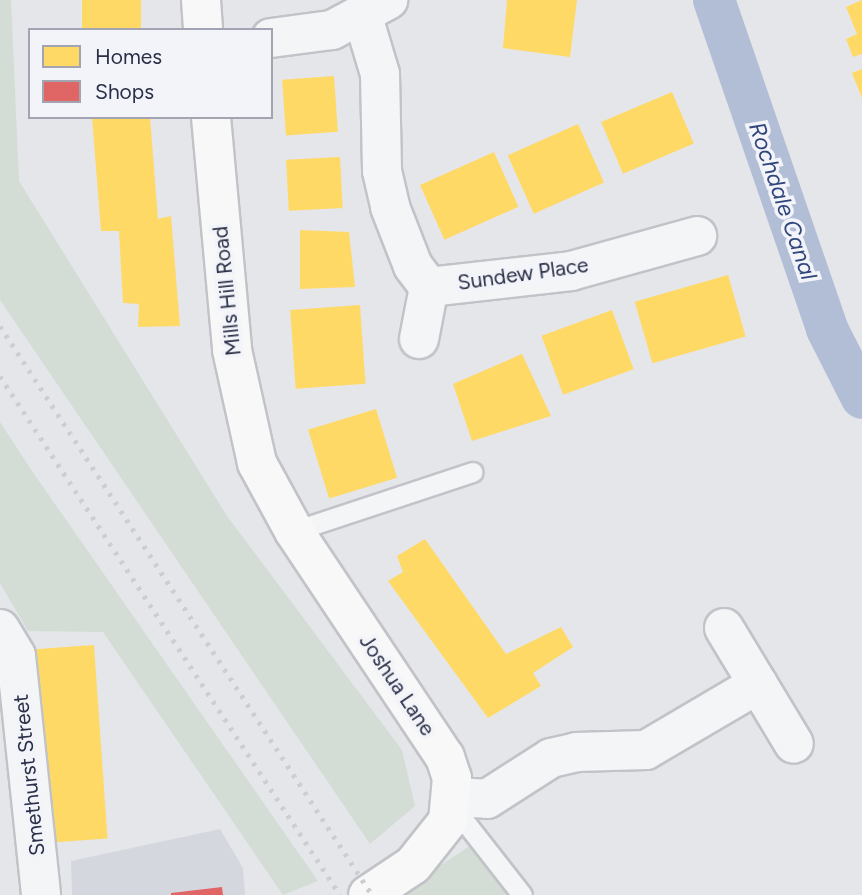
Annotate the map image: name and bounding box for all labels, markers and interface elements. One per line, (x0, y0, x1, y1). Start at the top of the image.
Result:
legend (28, 28, 273, 119)
text: Homes (95, 44, 162, 69)
text: Shops (95, 79, 154, 104)
water label: Rochdale Canal (743, 119, 823, 283)
street label: Mills Hill Road (208, 225, 246, 357)
street label: Sundew Place (456, 252, 590, 296)
street label: Joshua Lane (354, 629, 440, 741)
street label: Smethurst Street (8, 693, 50, 857)

